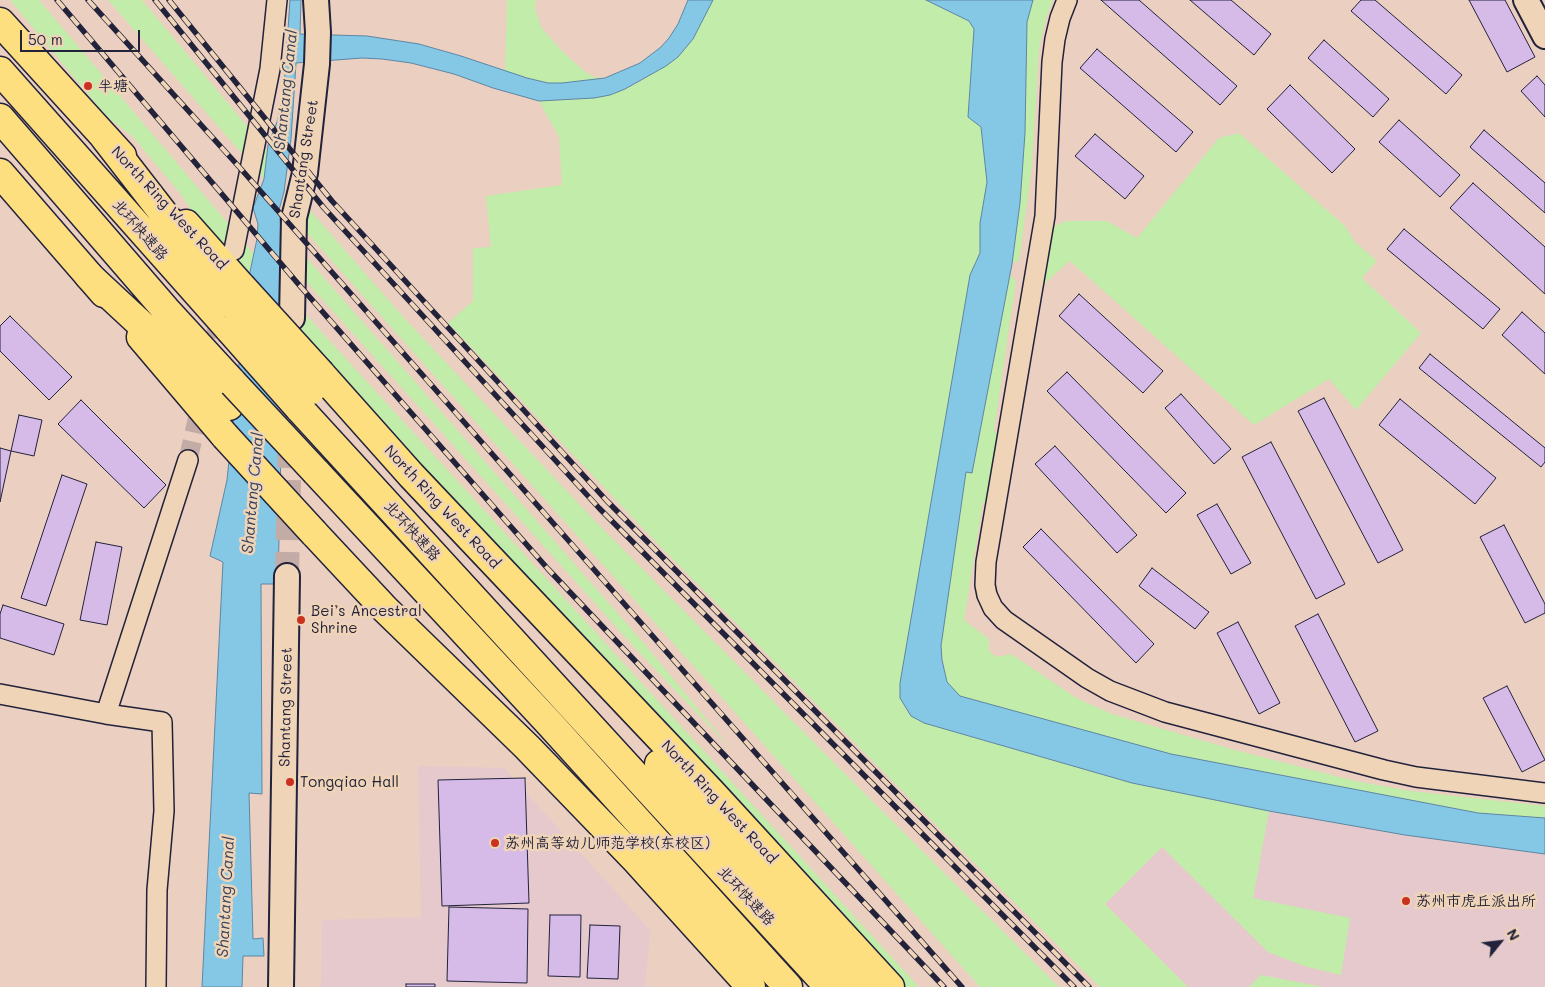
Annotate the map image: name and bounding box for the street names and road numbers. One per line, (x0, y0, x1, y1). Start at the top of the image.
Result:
street label: Shantang Street (286, 98, 322, 220)
street label: North Ring West Road (107, 143, 231, 273)
street label: 北环快速路 (109, 196, 171, 264)
street label: North Ring West Road (380, 442, 504, 572)
street label: 北环快速路 (380, 497, 444, 565)
street label: Shantang Street (276, 647, 296, 767)
street label: North Ring West Road (657, 737, 781, 867)
street label: 北环快速路 (714, 862, 778, 930)

